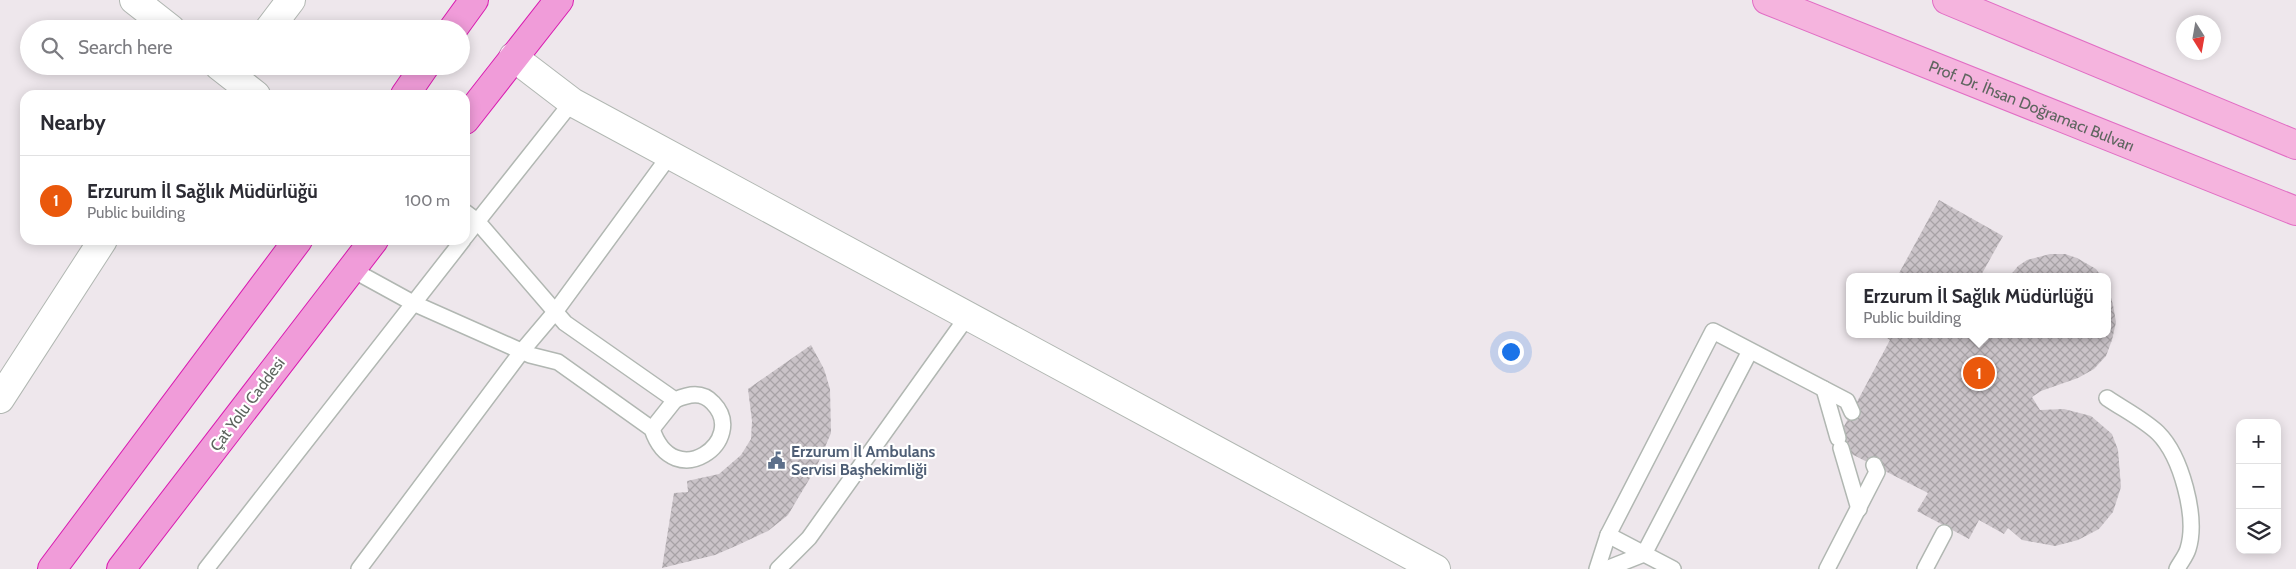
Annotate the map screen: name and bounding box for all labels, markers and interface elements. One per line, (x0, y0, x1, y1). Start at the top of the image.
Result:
north arrow (2176, 15, 2221, 60)
search box (20, 20, 470, 75)
icon: search (38, 34, 66, 62)
text: Search here (78, 36, 172, 59)
street label: Prof. Dr. İhsan Doğramacı Bulvarı (1926, 57, 2137, 156)
text: Nearby (40, 110, 106, 135)
text: Erzurum İl Sağlık Müdürlüğü (87, 180, 318, 203)
text: 1 (53, 191, 59, 210)
text: 100 m (405, 191, 450, 210)
text: Public building (87, 203, 185, 222)
popup (1846, 273, 2111, 338)
text: Erzurum İl Sağlık Müdürlüğü (1863, 285, 2094, 308)
text: Public building (1863, 308, 1961, 327)
your location (1498, 339, 1524, 365)
street label: Çat Yolu Caddesi (206, 354, 289, 455)
pin: 1 (1963, 354, 1995, 392)
map controls (2236, 419, 2281, 554)
button: + (2236, 419, 2281, 464)
place label: Erzurum İl Ambulans Servisi Başhekimliği (791, 442, 935, 479)
public building icon: Erzurum İl Ambulans Servisi Başhekimliği (767, 450, 787, 470)
button: − (2236, 464, 2281, 509)
button: layers (2236, 509, 2281, 554)

